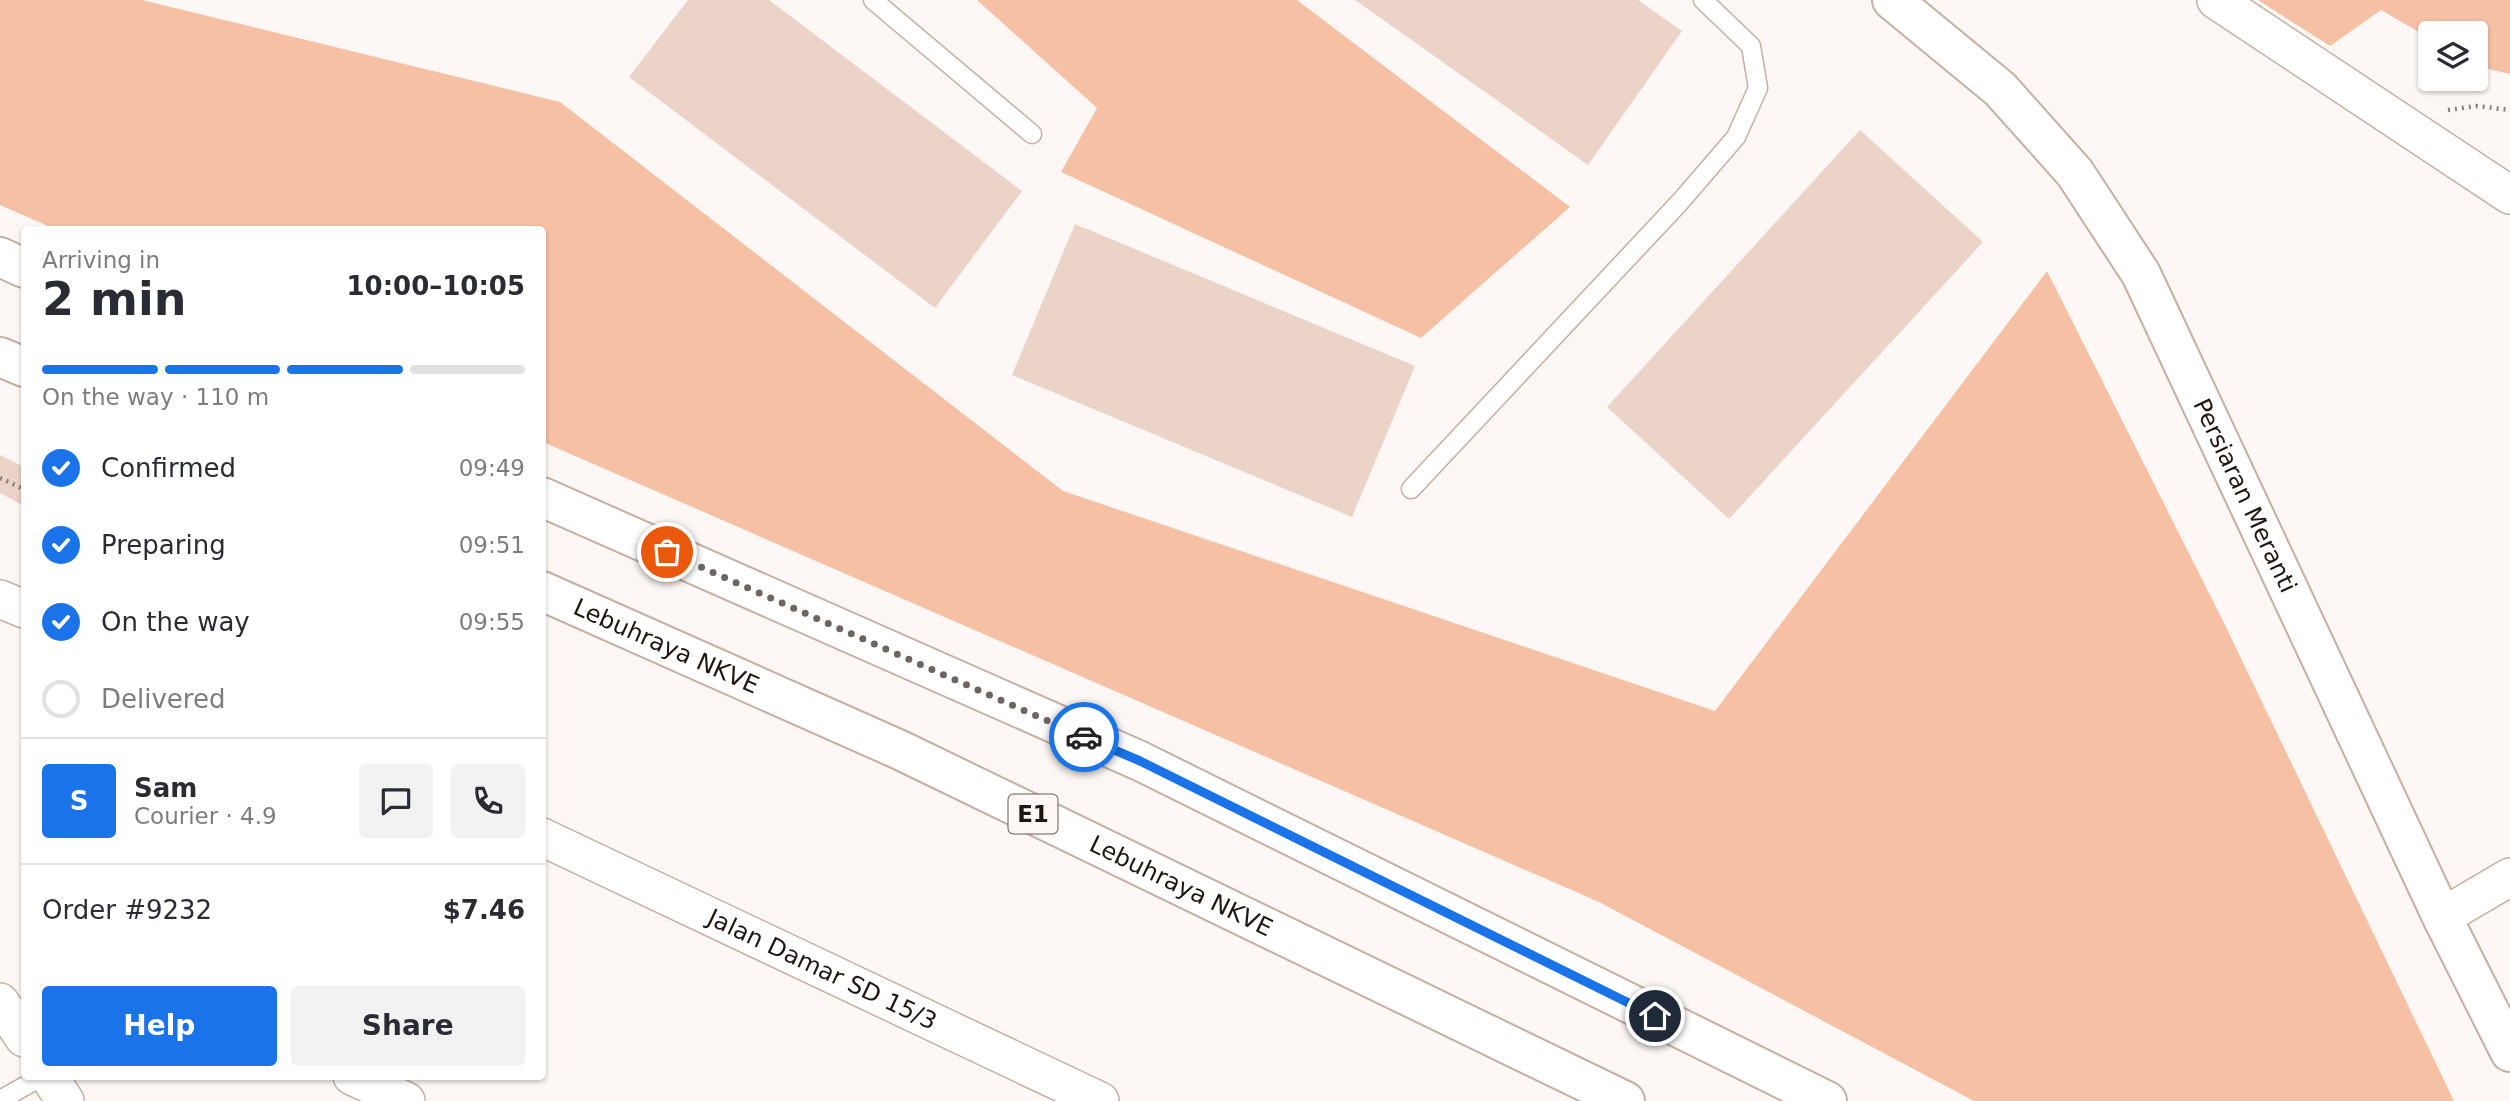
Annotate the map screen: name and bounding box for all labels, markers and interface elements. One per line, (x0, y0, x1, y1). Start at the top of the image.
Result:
map controls (2418, 21, 2488, 91)
button: layers (2418, 21, 2488, 91)
text: Arriving in (42, 247, 160, 273)
text: 10:00–10:05 (346, 271, 525, 301)
text: 2 min (42, 272, 186, 326)
text: On the way · 110 m (42, 384, 269, 410)
street label: Persiaran Meranti (2187, 394, 2302, 597)
icon: check (42, 449, 80, 487)
text: Confirmed (101, 453, 236, 483)
text: 09:49 (459, 455, 525, 481)
pin (637, 522, 697, 582)
icon: check (42, 526, 80, 564)
text: Preparing (101, 530, 226, 560)
text: 09:51 (459, 532, 525, 558)
icon: bag (648, 533, 686, 571)
street label: Lebuhraya NKVE (569, 593, 763, 700)
icon: check (42, 603, 80, 641)
text: On the way (101, 607, 250, 637)
text: 09:55 (459, 609, 525, 635)
text: Delivered (101, 684, 225, 714)
courier (1049, 702, 1119, 772)
icon: car (1065, 718, 1103, 756)
button: chat (359, 764, 433, 838)
button: phone (451, 764, 525, 838)
text: Sam (134, 773, 197, 803)
text: S (70, 786, 88, 816)
road number: E1 (1009, 794, 1058, 834)
text: Courier · 4.9 (134, 803, 277, 829)
street label: Lebuhraya NKVE (1085, 830, 1277, 942)
text: Order #9232 (42, 895, 212, 925)
text: $7.46 (443, 895, 525, 925)
street label: Jalan Damar SD 15/3 (701, 903, 941, 1036)
button: Help (42, 986, 277, 1066)
button: Share (291, 986, 525, 1066)
pin (1625, 986, 1685, 1046)
icon: home (1636, 997, 1674, 1035)

